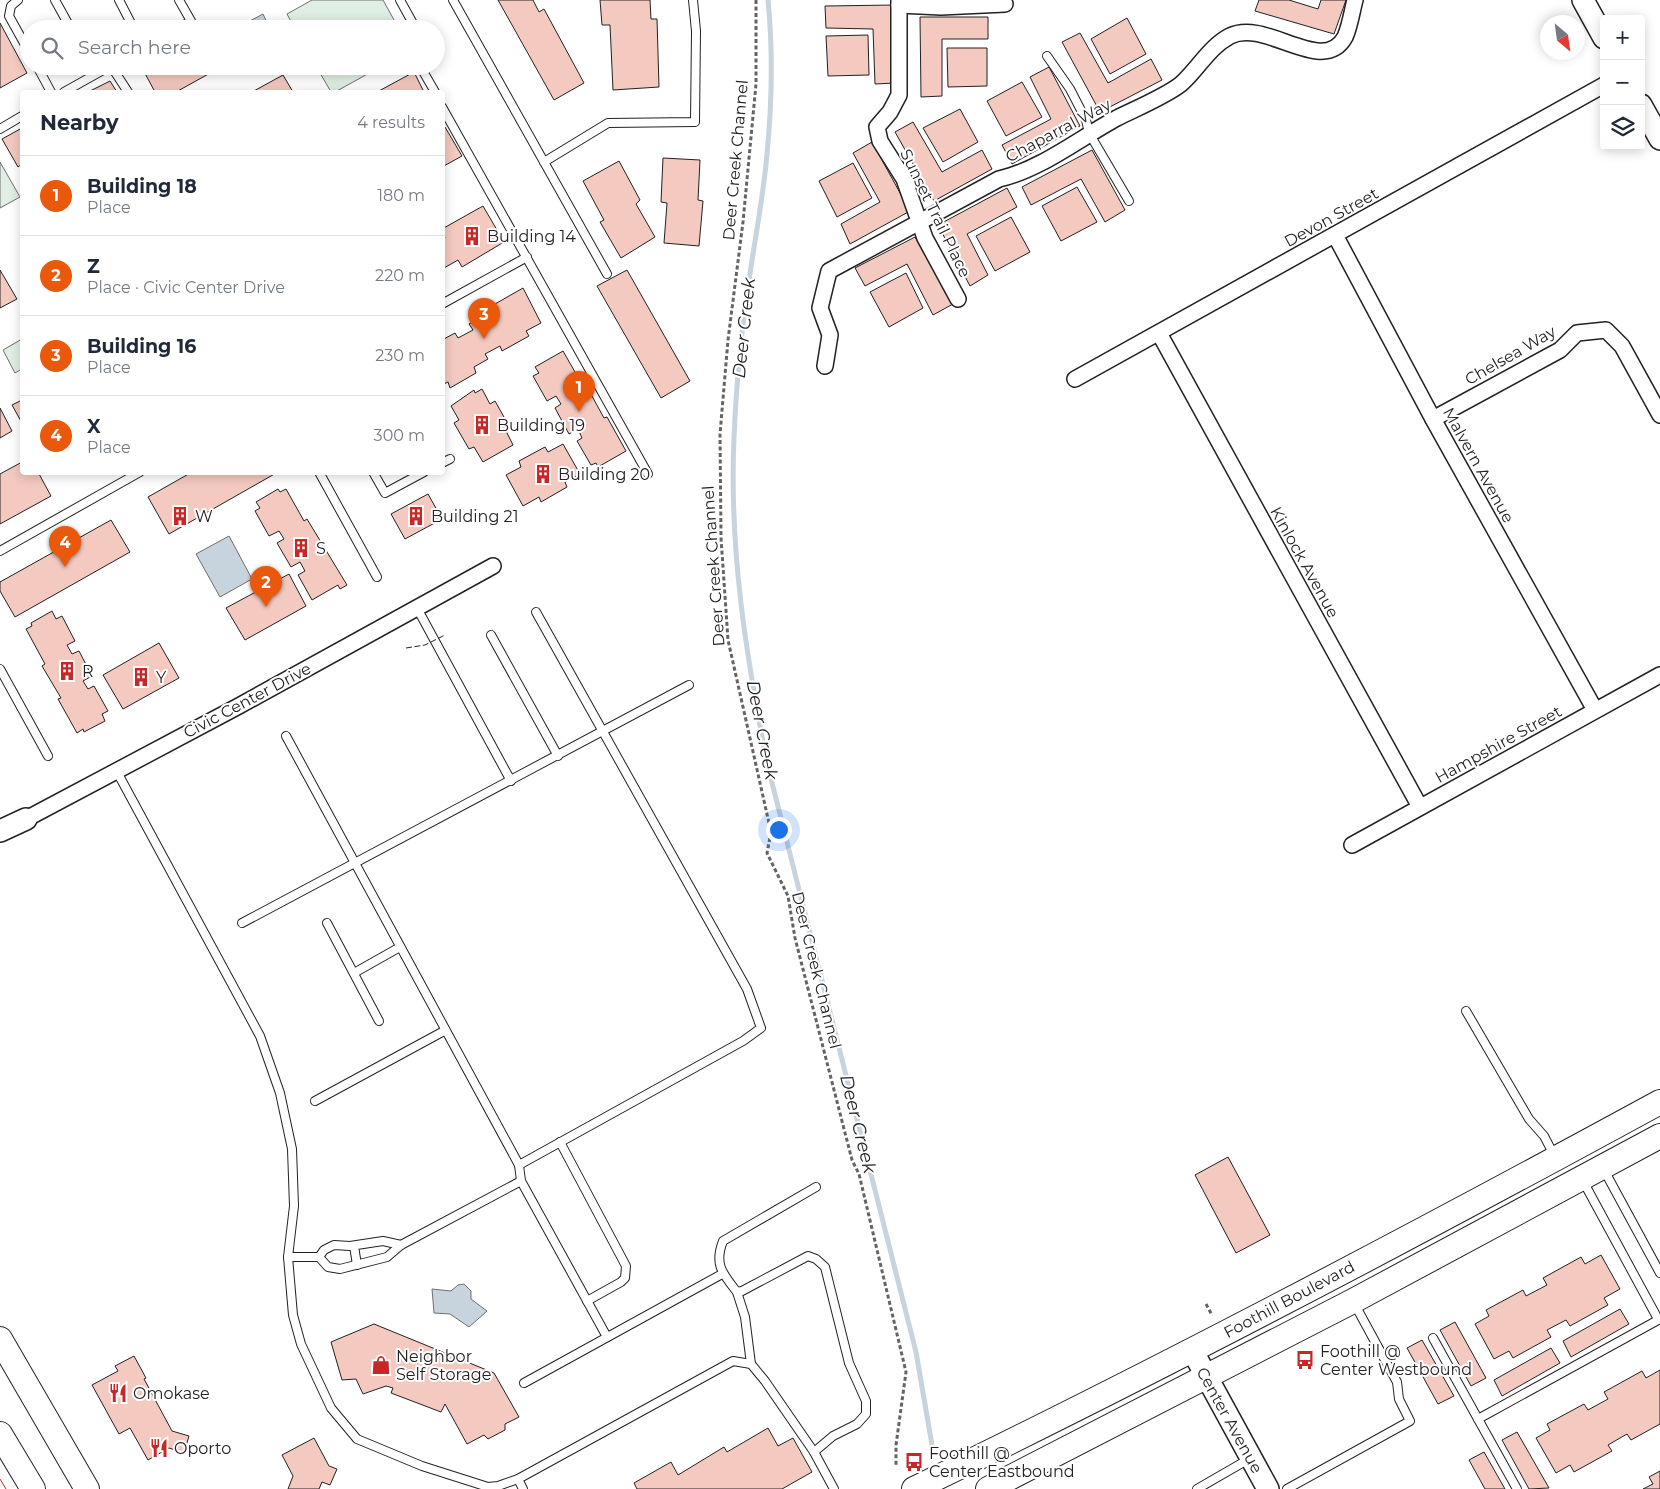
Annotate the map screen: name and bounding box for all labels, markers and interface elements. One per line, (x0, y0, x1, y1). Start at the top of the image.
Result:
north arrow (1540, 15, 1585, 60)
map controls (1600, 15, 1645, 150)
button: + (1600, 15, 1645, 60)
search box (20, 20, 445, 75)
icon: search (38, 34, 66, 62)
text: Search here (78, 36, 191, 59)
button: − (1600, 60, 1645, 105)
street label: Deer Creek Channel (719, 79, 752, 241)
street label: Chaparral Way (1002, 95, 1114, 166)
button: layers (1600, 105, 1645, 150)
text: Nearby (40, 110, 119, 135)
text: 4 results (357, 113, 425, 132)
street label: Sunset Trail Place (896, 146, 975, 280)
text: Building 18 (87, 175, 197, 198)
street label: Devon Street (1281, 184, 1382, 251)
text: 1 (53, 186, 59, 205)
text: 180 m (377, 186, 425, 205)
text: Place (87, 198, 131, 217)
building icon: Building 14 (461, 225, 483, 247)
place label: Building 14 (487, 227, 576, 246)
text: Z (87, 255, 100, 278)
text: 2 (51, 266, 61, 285)
text: 220 m (375, 266, 425, 285)
water label: Deer Creek (728, 275, 760, 379)
text: Place · Civic Center Drive (87, 278, 285, 297)
pin: 3 (468, 298, 500, 339)
street label: Chelsea Way (1461, 322, 1559, 389)
text: Building 16 (87, 335, 196, 358)
text: 3 (51, 346, 61, 365)
text: 230 m (375, 346, 425, 365)
text: Place (87, 358, 131, 377)
pin: 1 (563, 371, 595, 412)
street label: Malvern Avenue (1439, 404, 1518, 526)
building icon: Building 19 (471, 414, 493, 436)
text: X (87, 415, 101, 438)
place label: Building 19 (497, 416, 585, 435)
text: 4 (50, 426, 62, 445)
text: 300 m (374, 426, 425, 445)
text: Place (87, 438, 131, 457)
building icon: Building 20 (532, 463, 554, 485)
place label: Building 20 (558, 465, 650, 484)
street label: Deer Creek Channel (698, 485, 729, 647)
street label: Kinlock Avenue (1266, 503, 1343, 621)
building icon: W (169, 505, 191, 527)
building icon: Building 21 (405, 505, 427, 527)
place label: W (195, 507, 213, 526)
place label: Building 21 (431, 507, 518, 526)
pin: 4 (49, 526, 81, 567)
building icon: S (290, 537, 312, 559)
place label: S (316, 539, 326, 558)
pin: 2 (250, 566, 282, 607)
street label: Civic Center Drive (180, 659, 314, 742)
building icon: R (56, 660, 78, 682)
place label: R (82, 662, 94, 681)
building icon: Y (130, 666, 152, 688)
place label: Y (156, 668, 167, 687)
water label: Deer Creek (742, 678, 783, 783)
street label: Hampshire Street (1432, 702, 1565, 787)
your location (766, 817, 792, 843)
street label: Deer Creek Channel (788, 890, 845, 1051)
water label: Deer Creek (835, 1072, 881, 1177)
street label: Foothill Boulevard (1220, 1257, 1358, 1342)
place label: Foothill @ Center Westbound (1320, 1342, 1472, 1379)
place label: Neighbor Self Storage (396, 1347, 491, 1384)
bus stop icon: Foothill @ Center Westbound (1294, 1349, 1316, 1371)
shop icon: Neighbor Self Storage (370, 1354, 392, 1376)
street label: Center Avenue (1193, 1364, 1267, 1477)
restaurant icon: Omokase (107, 1382, 129, 1404)
place label: Omokase (133, 1384, 210, 1403)
restaurant icon: Oporto (148, 1437, 170, 1459)
place label: Oporto (174, 1439, 231, 1458)
place label: Foothill @ Center Eastbound (929, 1444, 1075, 1481)
bus stop icon: Foothill @ Center Eastbound (903, 1451, 925, 1473)

